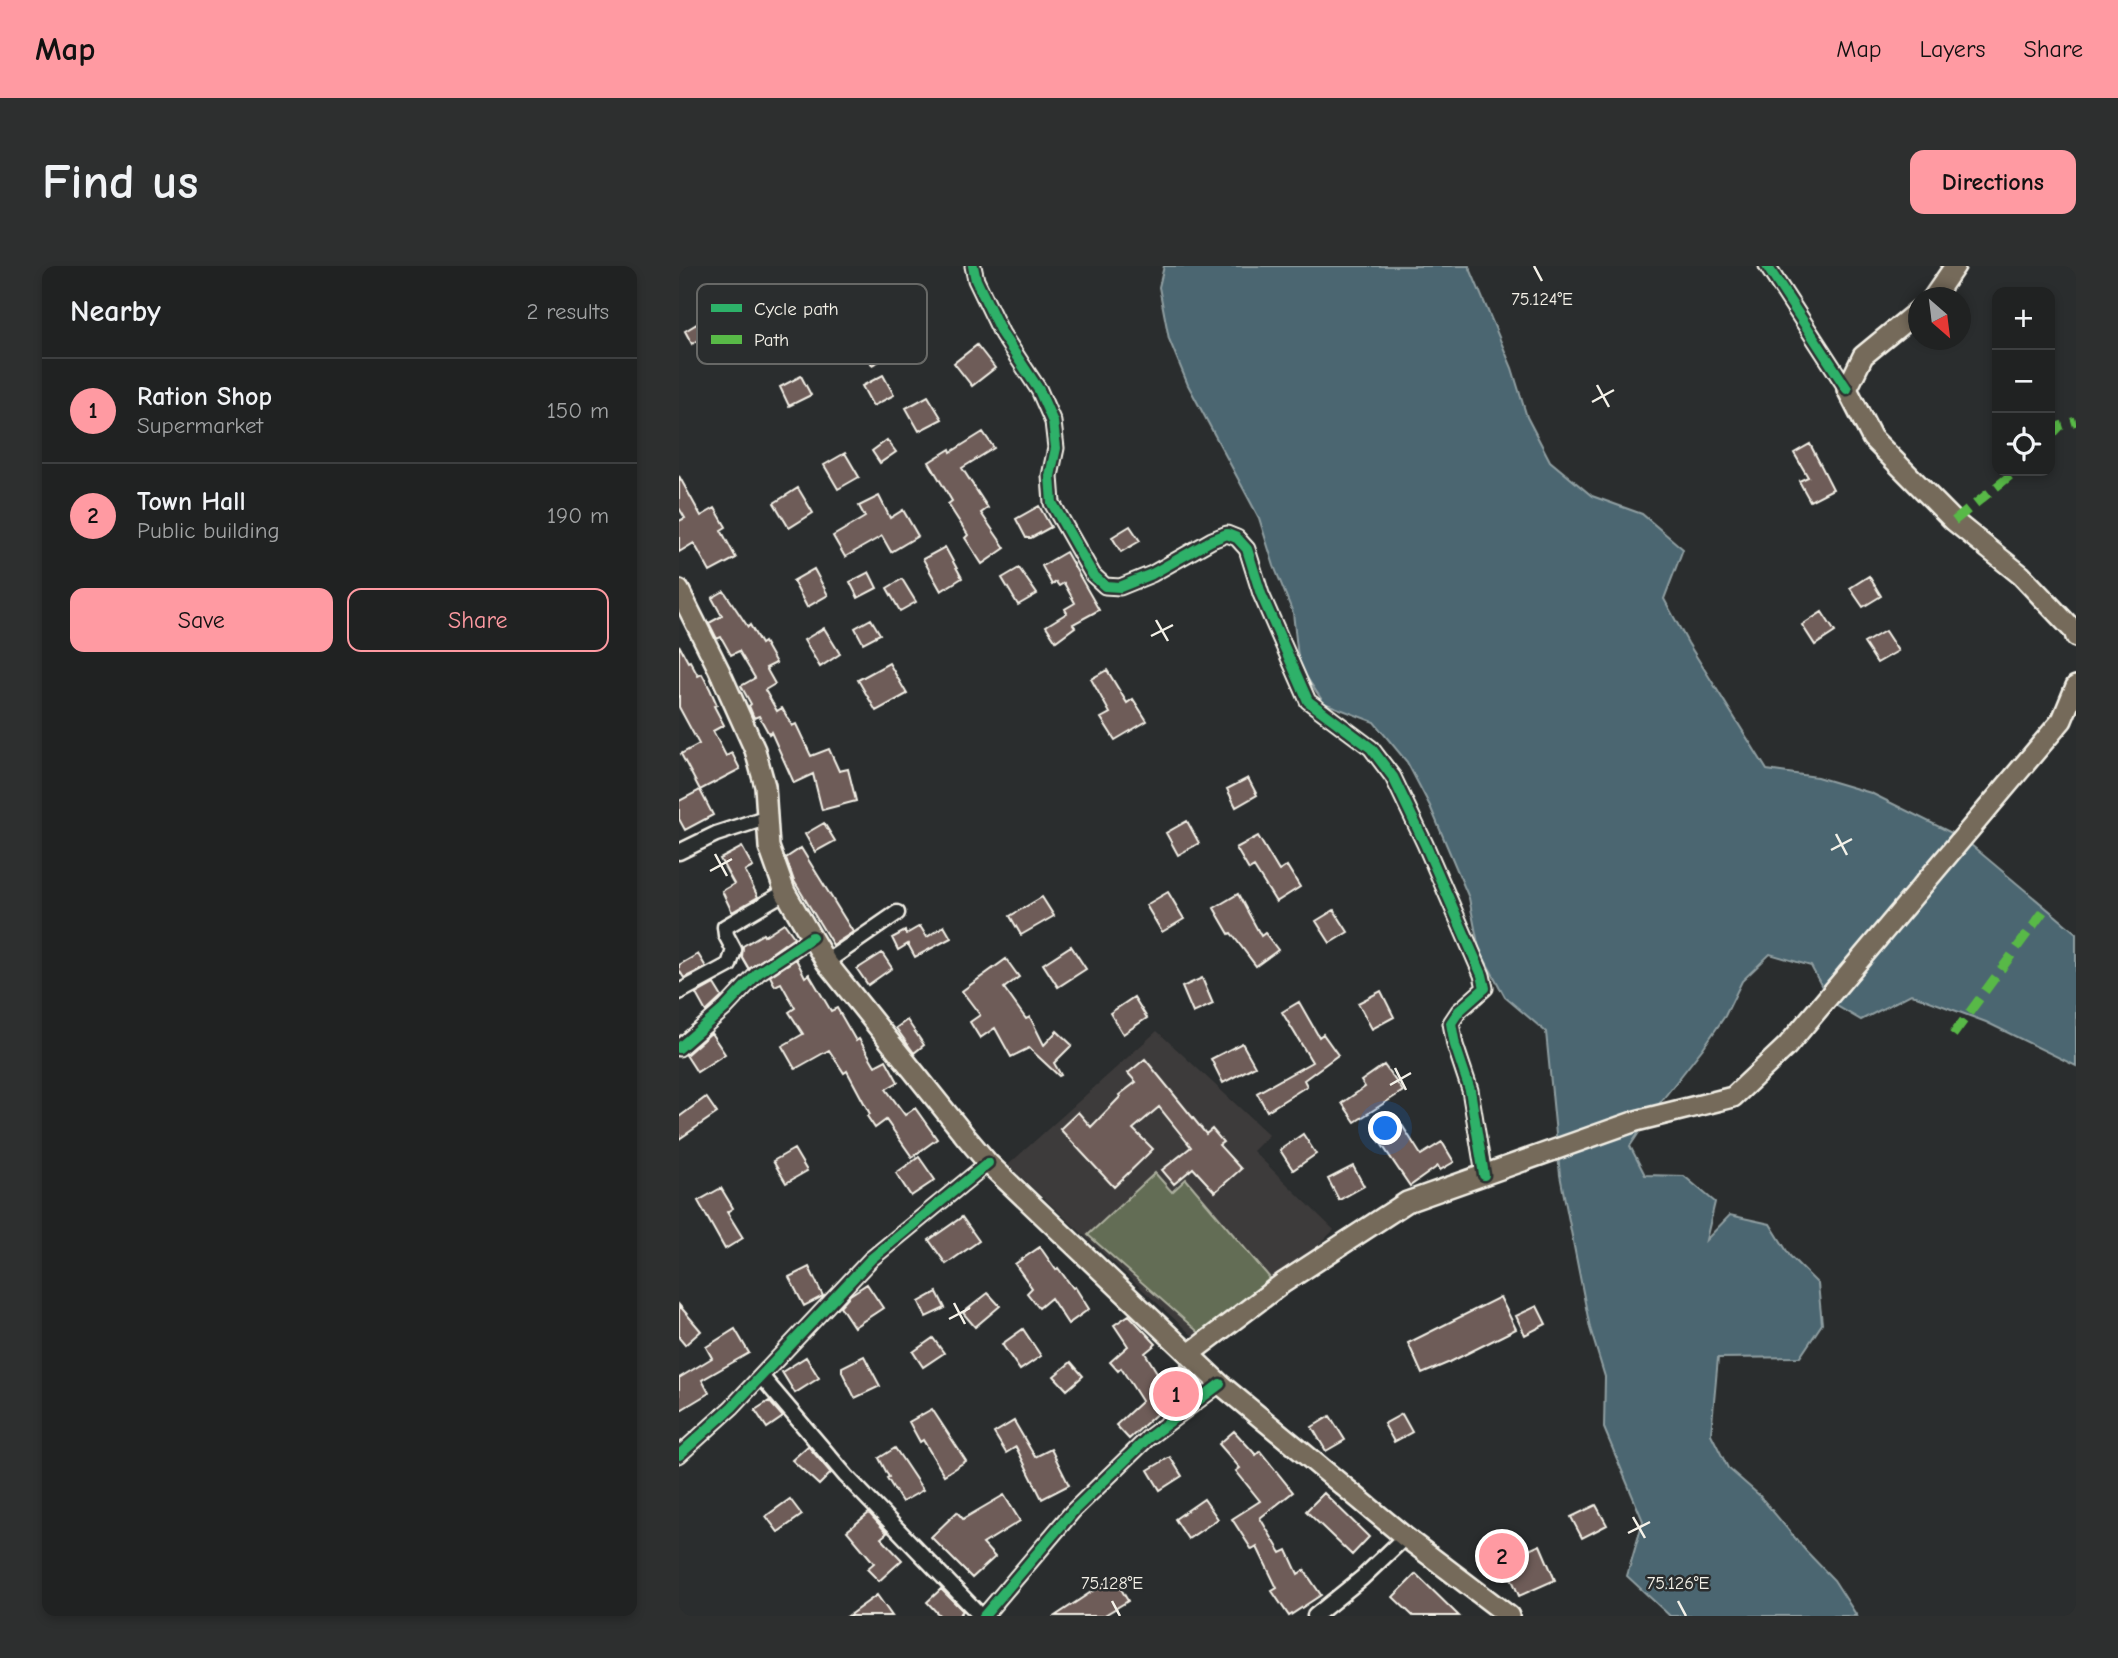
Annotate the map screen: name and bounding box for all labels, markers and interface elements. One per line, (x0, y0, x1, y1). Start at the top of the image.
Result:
text: Map (35, 30, 96, 68)
text: Map (1836, 35, 1882, 63)
text: Layers (1920, 35, 1985, 63)
text: Share (2023, 35, 2083, 63)
button: Directions (1910, 150, 2076, 214)
text: Find us (42, 154, 198, 210)
legend (697, 284, 927, 364)
north arrow (1908, 287, 1971, 350)
map controls (1992, 287, 2055, 476)
button: + (1992, 287, 2055, 350)
text: 75.124°E (1511, 289, 1573, 310)
text: Nearby (70, 294, 161, 329)
text: 2 results (527, 298, 609, 325)
text: Cycle path (754, 298, 839, 320)
text: Path (754, 329, 789, 351)
button: − (1992, 350, 2055, 413)
text: Ration Shop (137, 382, 272, 412)
text: 1 (88, 397, 98, 424)
text: 150 m (547, 397, 609, 424)
text: Supermarket (137, 412, 263, 439)
button: locate (1992, 413, 2055, 476)
text: Town Hall (137, 487, 246, 517)
text: 2 (87, 502, 99, 529)
text: 190 m (547, 502, 609, 529)
text: Public building (137, 517, 280, 544)
button: Save (70, 588, 333, 652)
button: Share (347, 588, 609, 652)
your location (1368, 1111, 1402, 1145)
pin: 1 (1153, 1368, 1199, 1420)
pin: 2 (1479, 1530, 1525, 1582)
text: 75.128°E (1081, 1573, 1143, 1594)
text: 75.126°E (1647, 1573, 1709, 1594)

